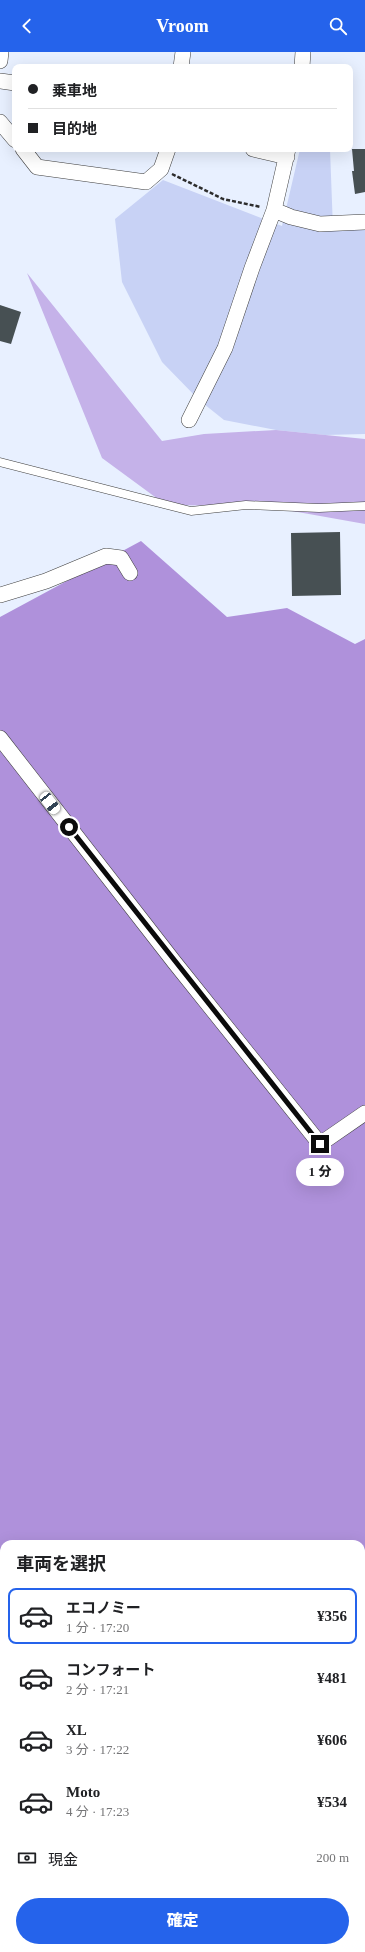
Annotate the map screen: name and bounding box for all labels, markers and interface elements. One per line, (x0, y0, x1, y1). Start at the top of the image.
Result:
icon: back (16, 15, 38, 37)
icon: search (327, 15, 349, 37)
text: Vroom (156, 16, 209, 36)
text: 乗車地 (52, 83, 97, 99)
text: 目的地 (52, 121, 97, 137)
car (38, 790, 62, 816)
route start (60, 818, 78, 836)
route end (311, 1135, 329, 1153)
callout: 1 分 (296, 1158, 344, 1186)
text: 1 分 (309, 1164, 331, 1179)
text: 車両を選択 (16, 1554, 106, 1574)
icon: car (18, 1598, 54, 1634)
text: エコノミー (66, 1600, 141, 1616)
text: ¥356 (317, 1608, 347, 1624)
text: 1 分 · 17:20 (66, 1620, 129, 1635)
icon: car (18, 1660, 54, 1696)
text: コンフォート (66, 1662, 156, 1678)
text: ¥481 (317, 1670, 347, 1686)
text: 2 分 · 17:21 (66, 1682, 129, 1697)
icon: car (18, 1722, 54, 1758)
text: XL (66, 1722, 87, 1738)
text: ¥606 (317, 1732, 347, 1748)
text: 3 分 · 17:22 (66, 1742, 129, 1757)
icon: car (18, 1784, 54, 1820)
text: Moto (66, 1784, 100, 1800)
text: ¥534 (317, 1794, 347, 1810)
text: 4 分 · 17:23 (66, 1804, 129, 1819)
icon: cash (16, 1847, 38, 1869)
text: 200 m (316, 1850, 349, 1865)
text: 現金 (48, 1852, 78, 1868)
button: 確定 (16, 1898, 349, 1944)

